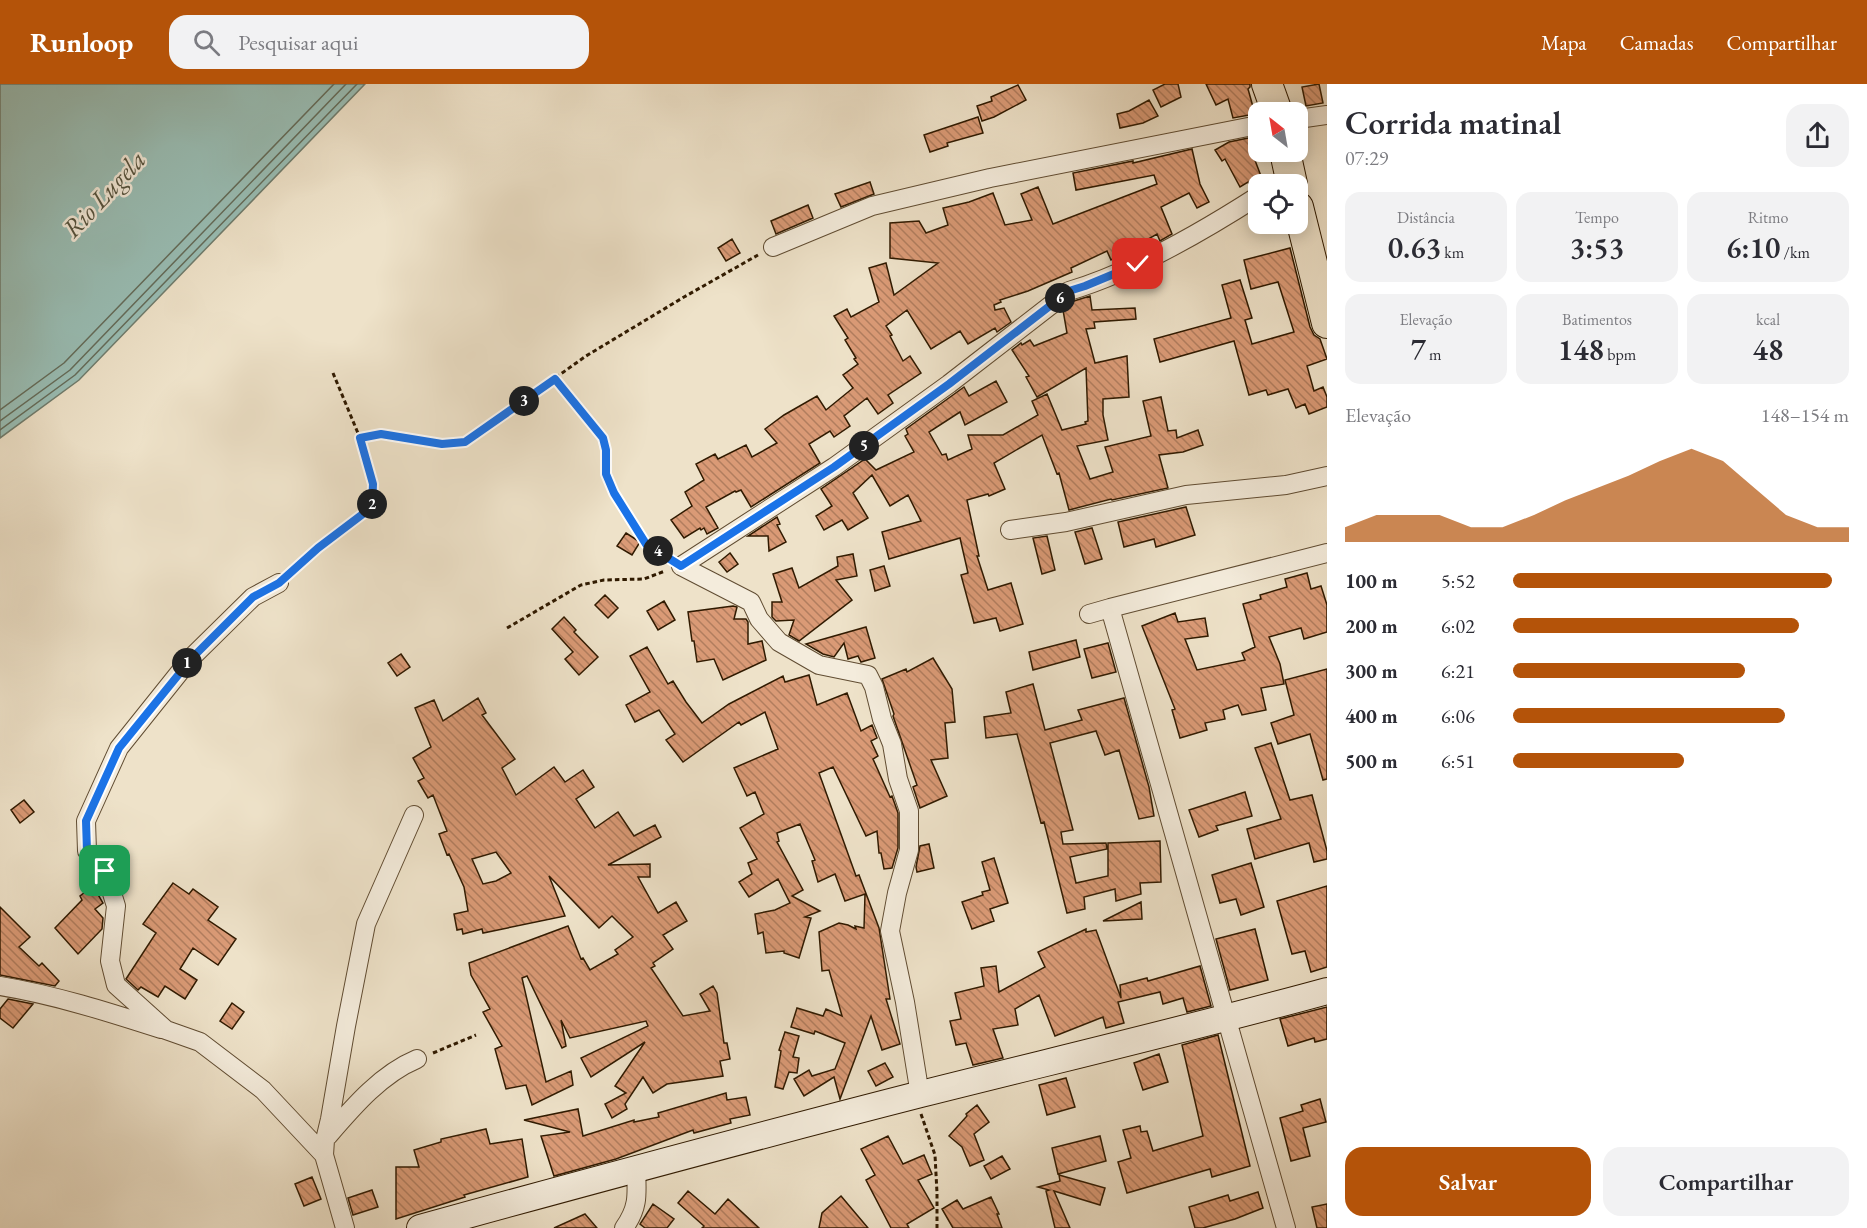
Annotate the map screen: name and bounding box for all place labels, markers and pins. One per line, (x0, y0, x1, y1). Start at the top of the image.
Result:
pin (1112, 238, 1163, 289)
pin: 6 (1045, 283, 1075, 313)
pin: 3 (509, 386, 539, 416)
pin: 5 (849, 431, 879, 461)
pin: 2 (357, 489, 387, 519)
pin: 4 (643, 536, 673, 566)
pin: 1 (172, 648, 202, 678)
pin (79, 845, 130, 896)

